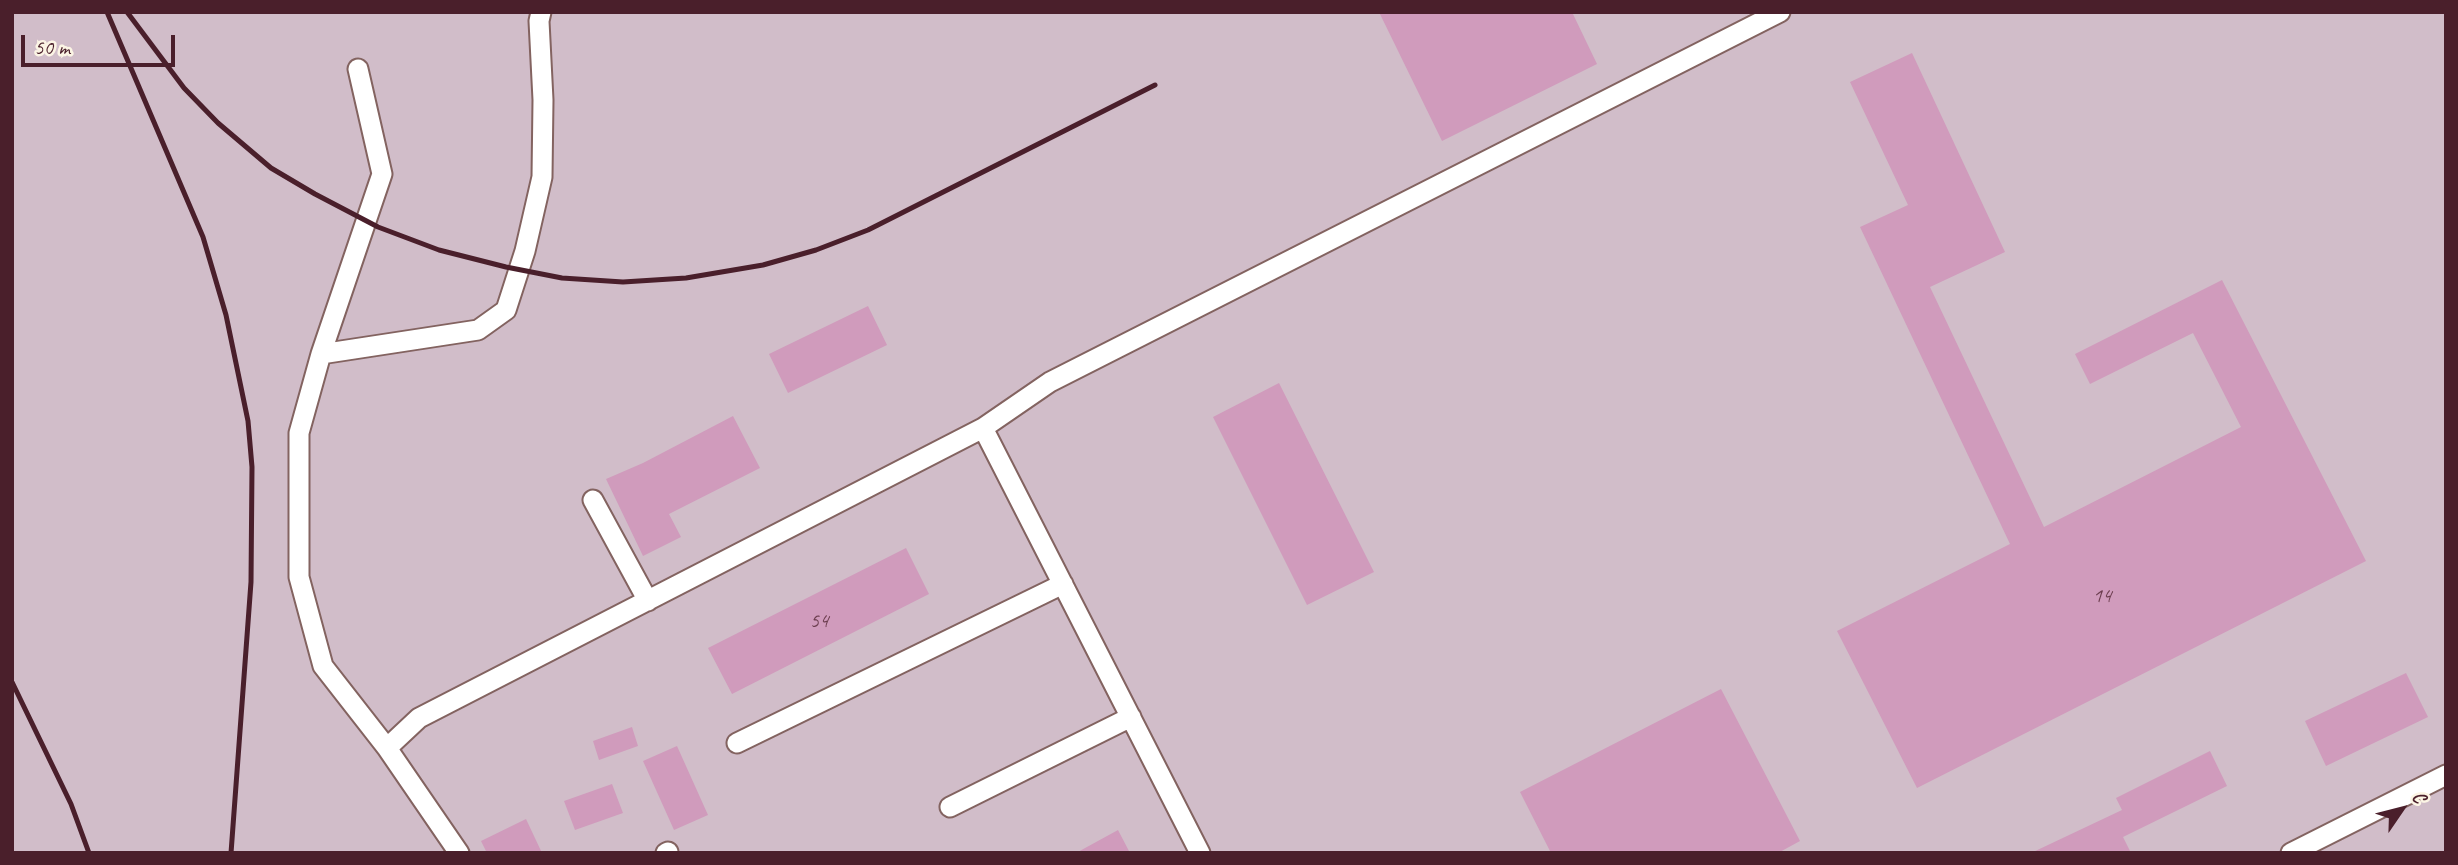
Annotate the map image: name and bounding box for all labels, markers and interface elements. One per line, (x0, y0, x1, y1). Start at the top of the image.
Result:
scale bar (24, 21, 178, 65)
text: 50 m (34, 34, 70, 60)
house number: 14 (2093, 583, 2111, 609)
house number: 54 (810, 608, 828, 634)
north arrow (2367, 774, 2437, 844)
text: С (2407, 786, 2432, 808)

